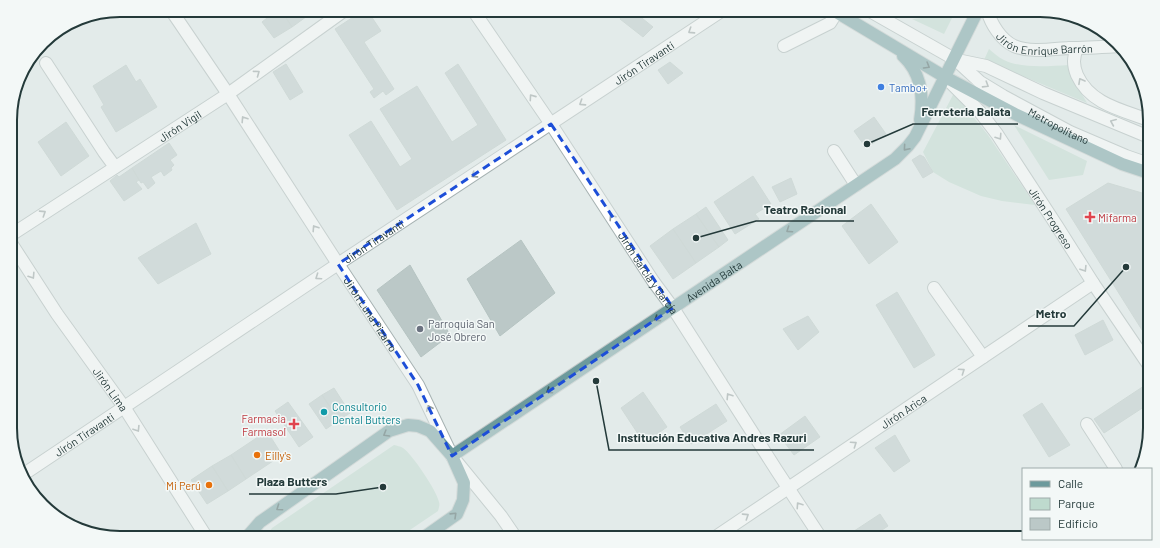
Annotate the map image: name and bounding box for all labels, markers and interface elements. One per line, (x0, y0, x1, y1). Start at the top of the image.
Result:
one-way arrow (688, 27, 695, 34)
street label: Jirón Enrique Barrón (994, 29, 1093, 57)
street label: Jirón Tiravanti (611, 38, 676, 87)
one-way arrow (923, 62, 930, 69)
one-way arrow (253, 71, 260, 78)
one-way arrow (1078, 78, 1085, 85)
place label: Tambo+ (889, 81, 928, 94)
one-way arrow (982, 81, 989, 88)
marker: Tambo+ (876, 82, 886, 92)
one-way arrow (529, 94, 537, 101)
one-way arrow (579, 98, 586, 106)
callout: Ferreteria Balata (913, 100, 1018, 124)
text: Ferreteria Balata (921, 104, 1011, 118)
street label: Metropolitano (1026, 105, 1091, 146)
street label: Jirón Vigil (156, 107, 203, 144)
one-way arrow (241, 116, 249, 123)
one-way arrow (1109, 119, 1116, 127)
one-way arrow (994, 132, 1001, 139)
one-way arrow (904, 143, 911, 151)
one-way arrow (471, 170, 478, 177)
street label: Jirón Progreso (1027, 185, 1076, 251)
callout: Teatro Racional (756, 197, 854, 221)
text: Teatro Racional (764, 202, 846, 216)
one-way arrow (39, 211, 46, 218)
place label: Mifarma (1098, 211, 1137, 224)
marker: Mifarma (1085, 212, 1095, 222)
one-way arrow (609, 214, 616, 221)
street label: Jirón Tiravanti (341, 216, 406, 265)
one-way arrow (312, 225, 320, 232)
one-way arrow (786, 225, 793, 232)
street label: Jirón García y García (616, 229, 681, 316)
street label: Avenida Balta (683, 257, 744, 304)
one-way arrow (1080, 265, 1087, 272)
one-way arrow (27, 272, 35, 279)
one-way arrow (315, 272, 322, 280)
street label: Jirón Luna Pizarro (342, 274, 400, 354)
callout: Metro (1028, 302, 1074, 326)
text: Metro (1036, 306, 1067, 320)
one-way arrow (655, 314, 662, 321)
place label: Parroquia San José Obrero (428, 317, 495, 343)
marker: Parroquia San José Obrero (415, 324, 425, 334)
street label: Jirón Lima (91, 364, 131, 413)
one-way arrow (958, 368, 965, 376)
one-way arrow (547, 386, 554, 393)
street label: Jirón Arica (878, 391, 928, 431)
one-way arrow (726, 393, 734, 400)
place label: Consultorio Dental Butters (332, 400, 401, 426)
one-way arrow (426, 405, 434, 413)
marker: Consultorio Dental Butters (319, 407, 329, 417)
street label: Jirón Tiravanti (51, 409, 116, 459)
place label: Farmacia Farmasol (242, 412, 286, 438)
marker: Farmacia Farmasol (289, 419, 299, 429)
one-way arrow (133, 425, 140, 432)
callout: Institución Educativa Andres Razuri (609, 426, 814, 450)
one-way arrow (383, 429, 390, 436)
text: Institución Educativa Andres Razuri (618, 430, 806, 444)
one-way arrow (850, 441, 857, 449)
place label: Eilly's (265, 449, 291, 462)
marker: Eilly's (252, 450, 262, 460)
legend (1022, 468, 1152, 540)
callout: Plaza Butters (249, 470, 336, 494)
text: Plaza Butters (257, 474, 327, 488)
text: Calle (1058, 476, 1083, 490)
place label: Mi Perú (166, 479, 201, 492)
marker: Mi Perú (204, 480, 214, 490)
text: Parque (1058, 496, 1095, 510)
one-way arrow (277, 503, 284, 510)
one-way arrow (797, 503, 804, 510)
one-way arrow (449, 512, 457, 520)
one-way arrow (742, 513, 749, 521)
text: Edificio (1058, 516, 1098, 530)

